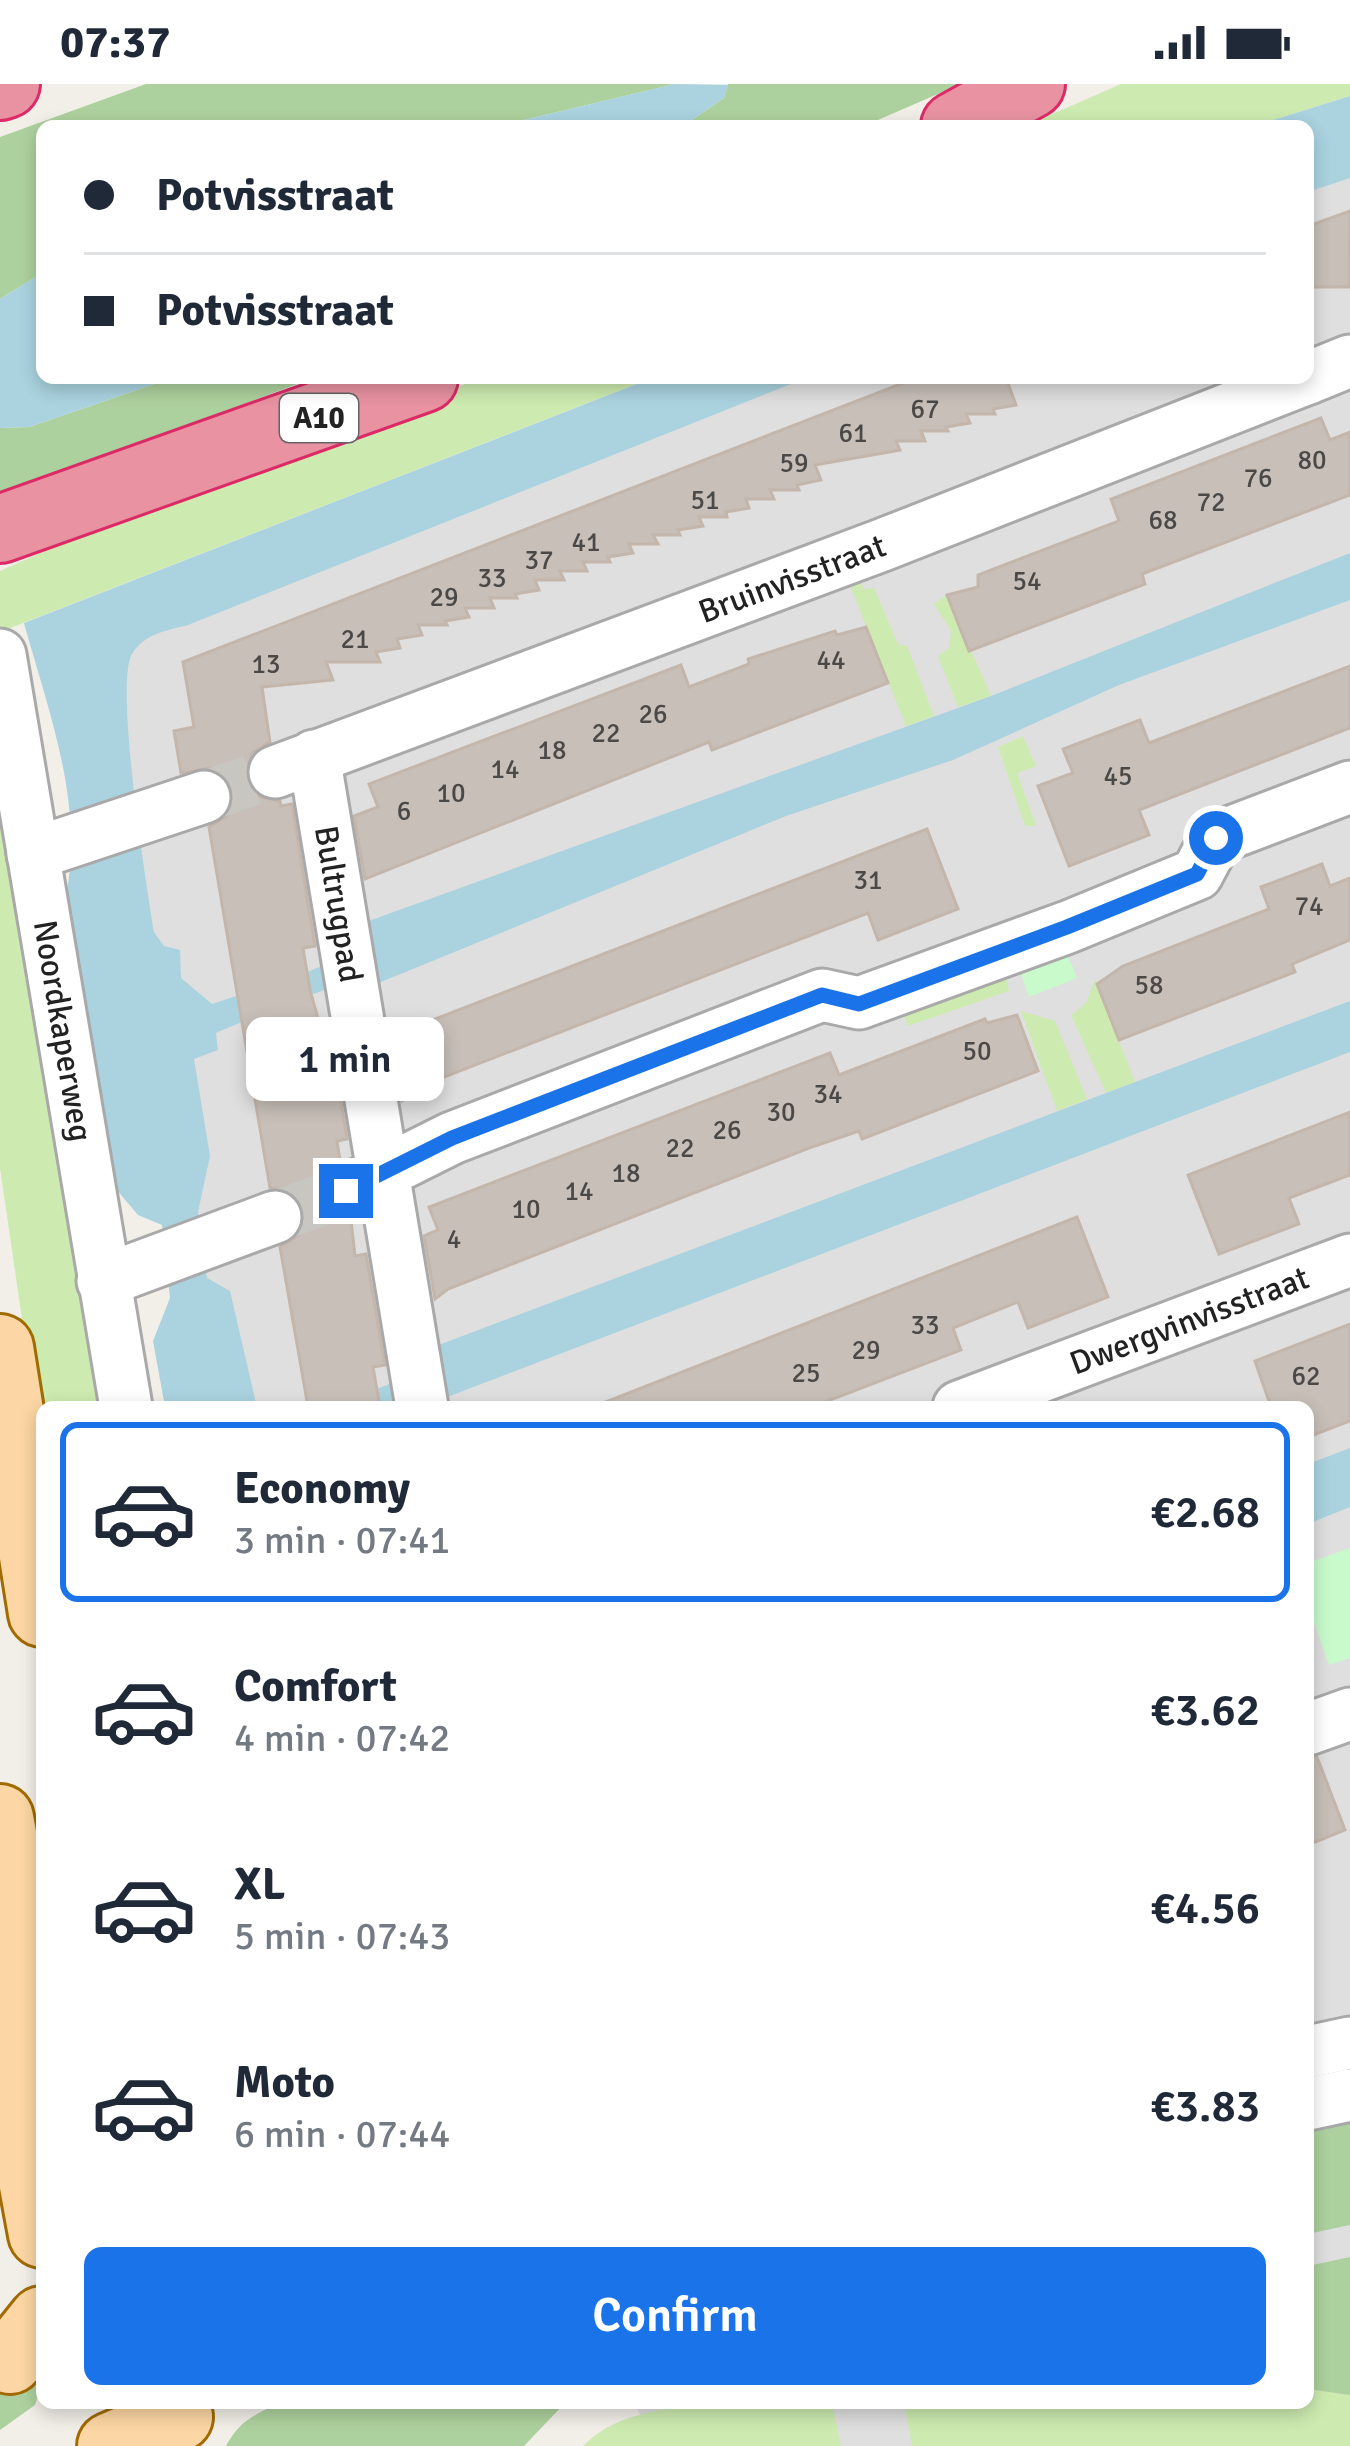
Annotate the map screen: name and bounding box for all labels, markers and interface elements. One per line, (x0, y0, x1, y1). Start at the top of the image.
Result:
text: 07:37 (60, 15, 170, 70)
text: Potvisstraat (156, 168, 394, 223)
text: Potvisstraat (156, 283, 394, 338)
house number: 67 (910, 393, 940, 426)
road number: A10 (280, 394, 358, 442)
house number: 61 (838, 417, 868, 450)
house number: 80 (1297, 444, 1327, 477)
house number: 59 (779, 447, 809, 480)
house number: 76 (1243, 462, 1273, 495)
house number: 51 (690, 484, 720, 517)
house number: 72 (1196, 486, 1226, 519)
house number: 68 (1148, 504, 1178, 537)
street label: Bruinvisstraat (693, 525, 891, 632)
house number: 41 (571, 526, 601, 559)
house number: 37 (524, 544, 554, 577)
house number: 33 (477, 562, 507, 595)
house number: 54 (1012, 565, 1042, 598)
house number: 29 (429, 581, 459, 614)
house number: 21 (340, 623, 370, 656)
house number: 44 (816, 644, 846, 677)
house number: 13 (251, 648, 281, 681)
house number: 26 (638, 698, 668, 731)
house number: 22 (591, 717, 621, 750)
house number: 18 (537, 734, 567, 767)
house number: 14 (490, 753, 520, 786)
house number: 45 (1103, 760, 1133, 793)
house number: 10 (436, 777, 466, 810)
house number: 6 (397, 795, 411, 828)
route start (1189, 811, 1243, 865)
street label: Bultrugpad (305, 823, 372, 985)
house number: 31 (853, 864, 883, 897)
house number: 74 (1294, 890, 1324, 923)
street label: Noordkaperweg (24, 917, 102, 1144)
house number: 58 (1134, 969, 1164, 1002)
callout: 1 min (247, 1017, 445, 1101)
text: 1 min (298, 1035, 392, 1083)
house number: 50 (962, 1035, 992, 1068)
house number: 34 (813, 1078, 843, 1111)
house number: 30 (766, 1096, 796, 1129)
house number: 26 (712, 1114, 742, 1147)
house number: 22 (665, 1132, 695, 1165)
house number: 18 (611, 1157, 641, 1190)
route end (319, 1164, 373, 1218)
house number: 14 (564, 1175, 594, 1208)
house number: 10 (511, 1193, 541, 1226)
house number: 4 (447, 1223, 461, 1256)
street label: Dwergvinvisstraat (1064, 1257, 1315, 1384)
house number: 33 (910, 1309, 940, 1342)
house number: 29 (851, 1334, 881, 1367)
house number: 25 (791, 1357, 821, 1390)
house number: 62 (1291, 1360, 1321, 1393)
icon: car (90, 1458, 198, 1566)
text: Economy (234, 1461, 410, 1516)
text: €2.68 (1150, 1485, 1260, 1540)
text: 3 min · 07:41 (234, 1516, 450, 1564)
icon: car (90, 1656, 198, 1764)
text: Comfort (234, 1659, 397, 1714)
text: €3.62 (1150, 1683, 1260, 1738)
text: 4 min · 07:42 (234, 1714, 450, 1762)
icon: car (90, 1854, 198, 1962)
text: XL (234, 1857, 285, 1912)
text: €4.56 (1150, 1881, 1260, 1936)
text: 5 min · 07:43 (234, 1912, 450, 1960)
icon: car (90, 2052, 198, 2160)
text: Moto (234, 2055, 335, 2110)
text: €3.83 (1150, 2079, 1260, 2134)
text: 6 min · 07:44 (234, 2110, 450, 2158)
button: Confirm (84, 2247, 1266, 2385)

